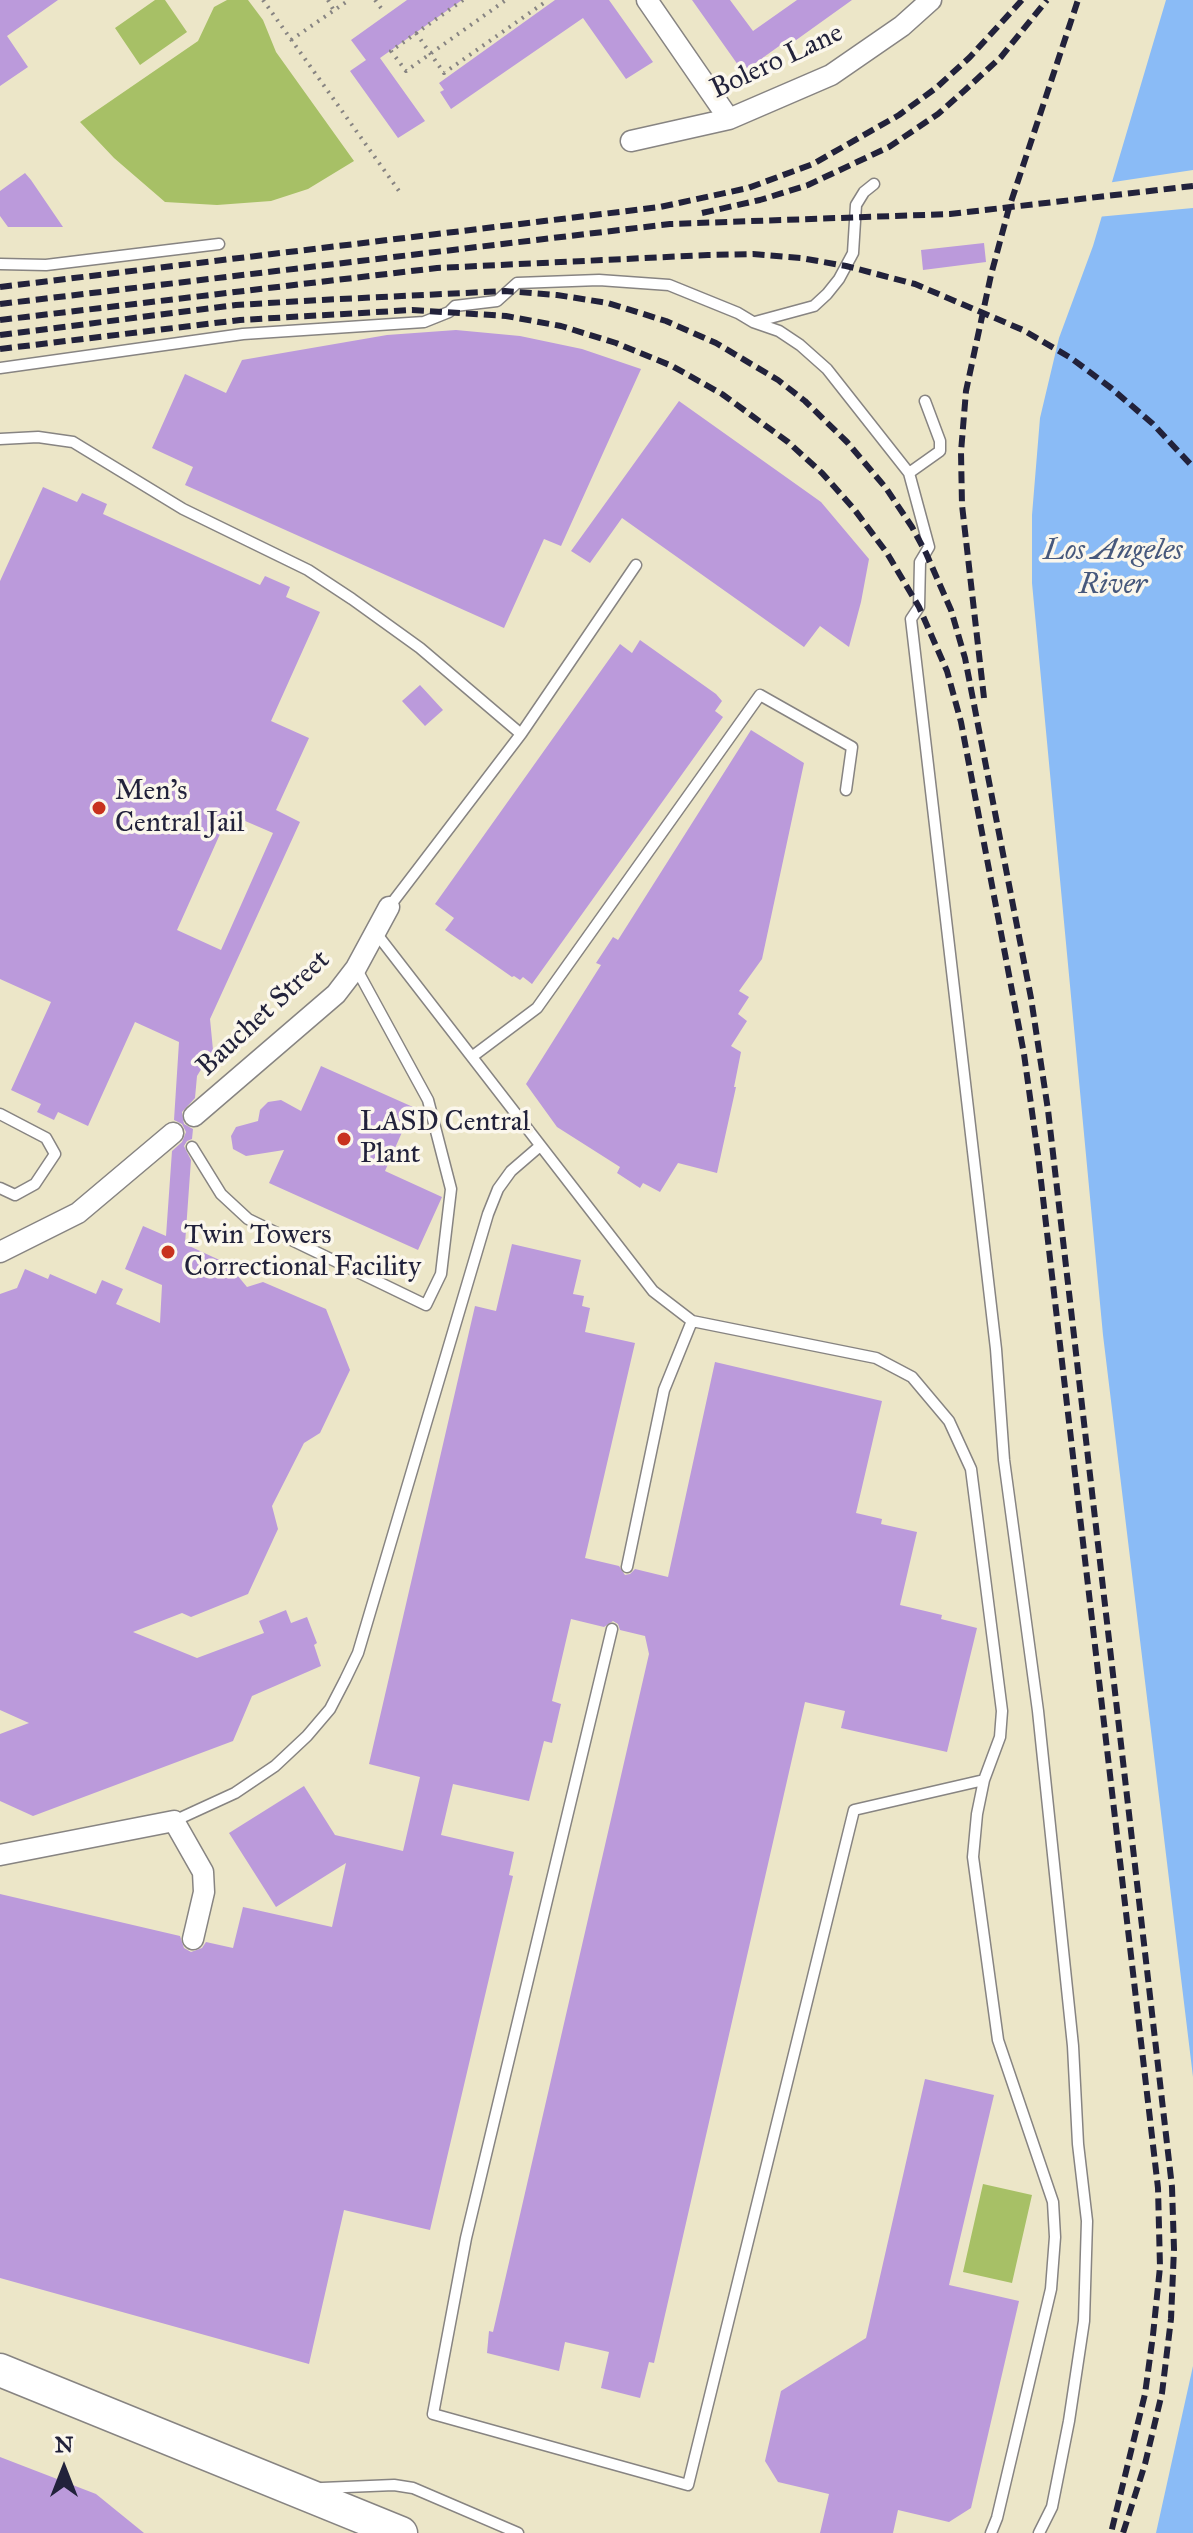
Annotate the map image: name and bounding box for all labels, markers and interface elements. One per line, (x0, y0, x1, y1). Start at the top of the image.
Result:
street label: Bolero Lane (706, 17, 848, 107)
water label: Los Angeles River (1043, 534, 1183, 604)
place label: Men's Central Jail (115, 775, 244, 841)
marker: Men's Central Jail (90, 799, 108, 817)
street label: Bauchet Street (190, 944, 338, 1084)
place label: LASD Central Plant (360, 1106, 530, 1172)
marker: LASD Central Plant (335, 1130, 353, 1148)
place label: Twin Towers Correctional Facility (184, 1219, 421, 1285)
marker: Twin Towers Correctional Facility (159, 1243, 177, 1261)
north arrow (24, 2429, 104, 2509)
text: N (55, 2431, 73, 2458)

